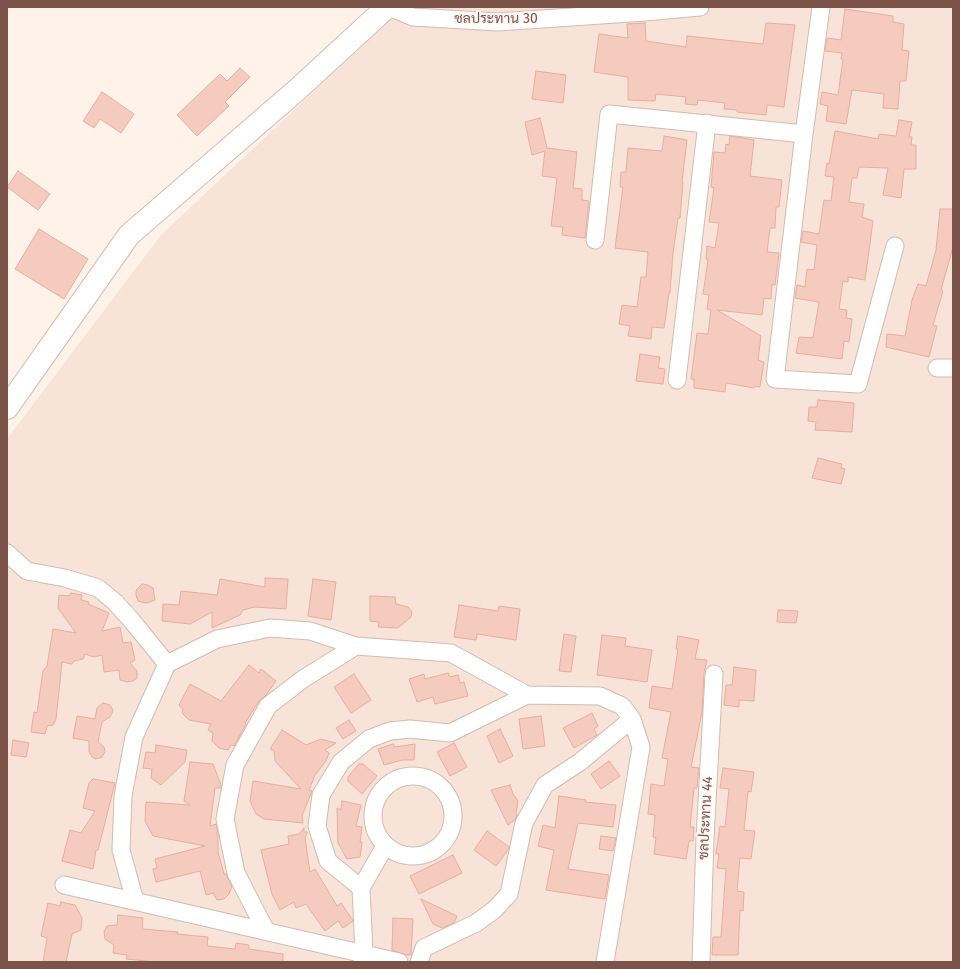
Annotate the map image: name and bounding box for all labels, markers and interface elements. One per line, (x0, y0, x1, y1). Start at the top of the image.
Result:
street label: ชลประทาน 30 (454, 11, 538, 27)
street label: ชลประทาน 44 (695, 776, 717, 860)

